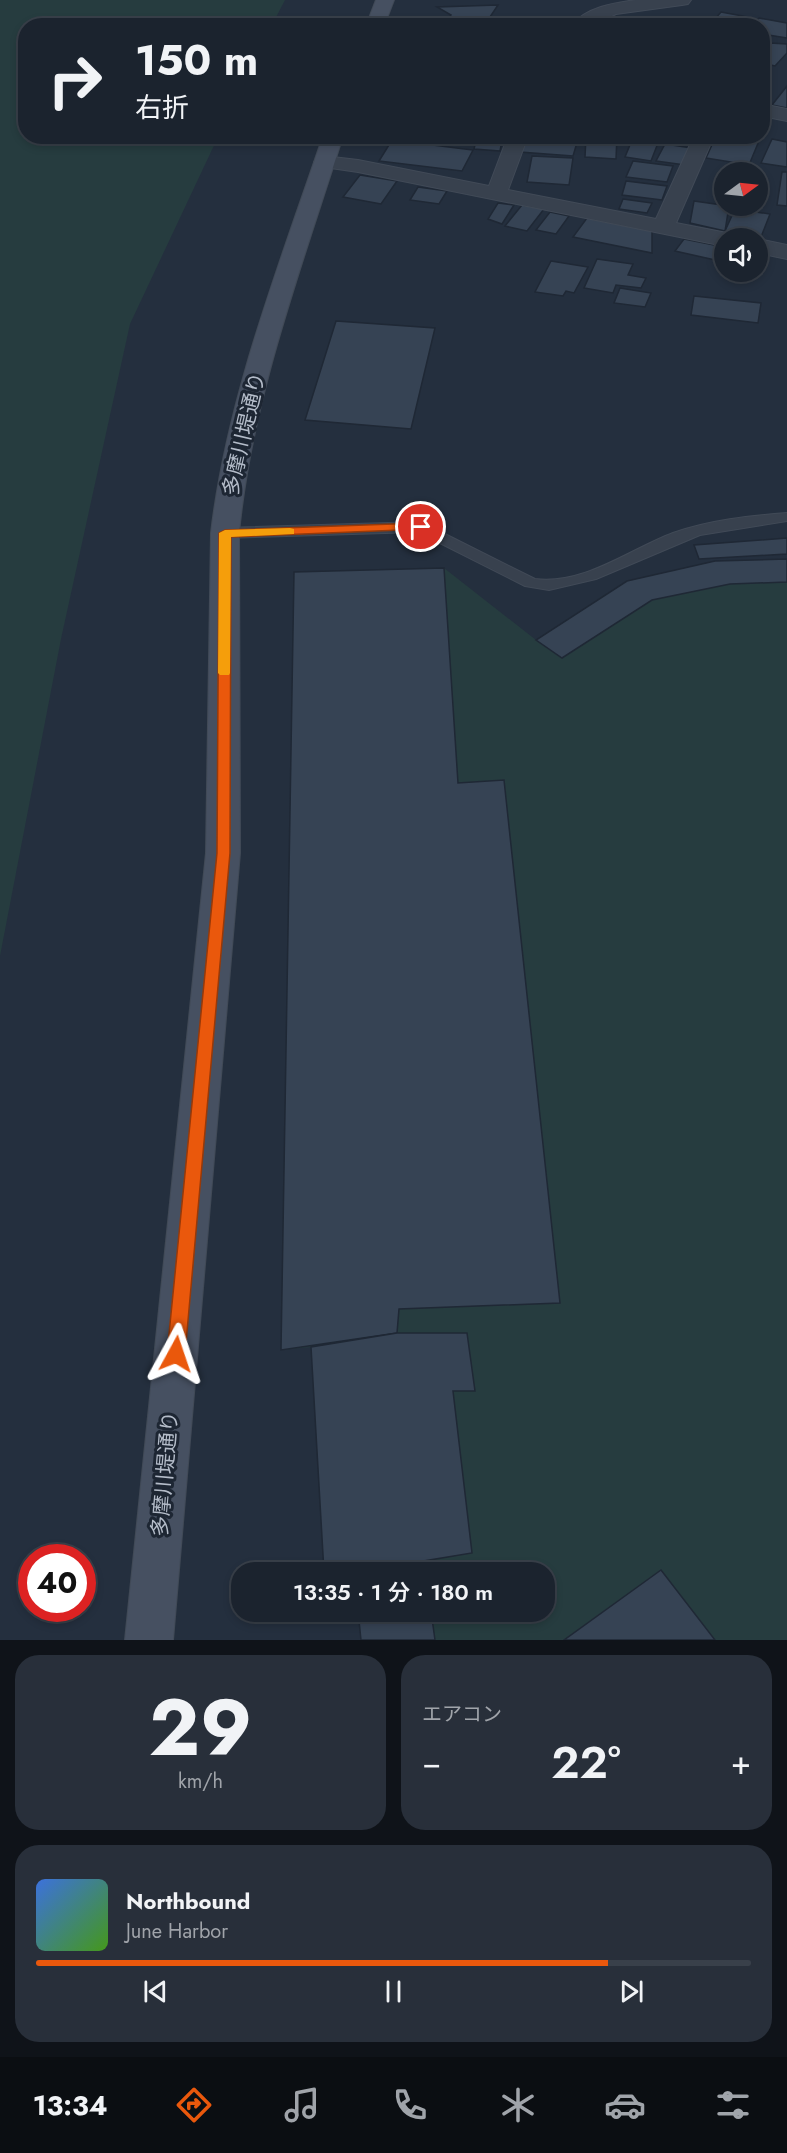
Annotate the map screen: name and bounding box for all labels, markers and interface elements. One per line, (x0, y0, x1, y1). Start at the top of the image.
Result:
text: 150 m (135, 30, 258, 91)
icon: right (36, 42, 114, 120)
text: 右折 (135, 88, 189, 127)
north arrow (714, 162, 768, 216)
map controls (714, 162, 768, 282)
button: sound (714, 228, 768, 282)
street label: 多摩川堤通り (215, 369, 273, 499)
pin (395, 501, 446, 552)
icon: arrive (404, 510, 437, 543)
position arrow (144, 1322, 208, 1386)
street label: 多摩川堤通り (145, 1410, 185, 1538)
speed limit sign: 40 (18, 1544, 96, 1622)
text: 13:35 · 1 分 · 180 m (293, 1576, 493, 1608)
text: 29 (149, 1672, 252, 1784)
text: エアコン (422, 1700, 502, 1729)
text: 22° (551, 1730, 621, 1795)
text: − (422, 1739, 441, 1786)
text: + (731, 1739, 751, 1786)
text: km/h (178, 1767, 223, 1796)
text: Northbound (126, 1885, 250, 1917)
text: June Harbor (126, 1917, 228, 1946)
icon: previous (139, 1975, 172, 2008)
icon: pause (377, 1975, 410, 2008)
icon: next (615, 1975, 648, 2008)
icon: directions (173, 2084, 215, 2126)
icon: music (281, 2084, 323, 2126)
icon: phone (389, 2084, 431, 2126)
icon: climate (497, 2084, 539, 2126)
icon: car (604, 2084, 646, 2126)
icon: filters (712, 2084, 754, 2126)
text: 13:34 (33, 2086, 108, 2125)

